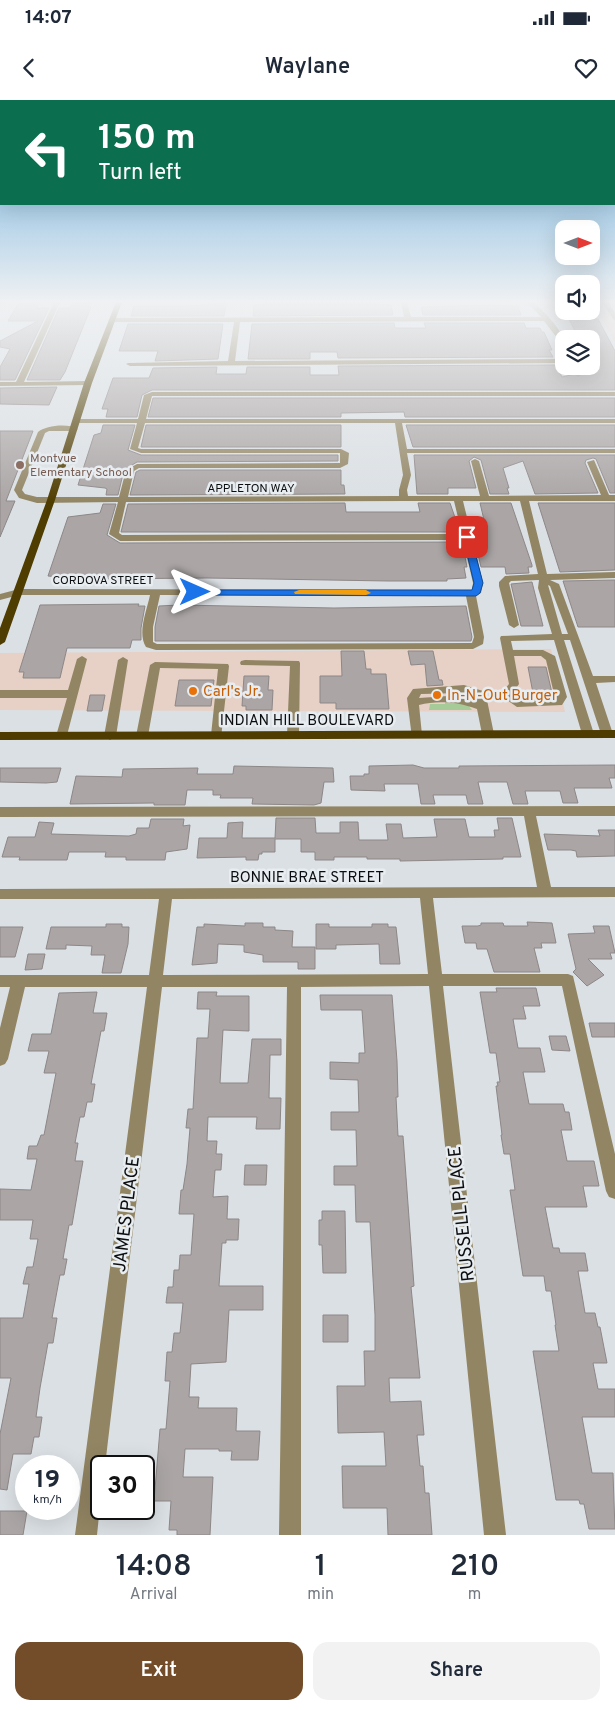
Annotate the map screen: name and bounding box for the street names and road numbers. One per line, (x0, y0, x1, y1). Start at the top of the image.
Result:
street label: APPLETON WAY (207, 481, 295, 497)
street label: CORDOVA STREET (53, 573, 153, 589)
street label: INDIAN HILL BOULEVARD (220, 712, 394, 731)
street label: BONNIE BRAE STREET (230, 869, 384, 888)
street label: RUSSELL PLACE (444, 1145, 481, 1283)
street label: JAMES PLACE (109, 1155, 146, 1273)

